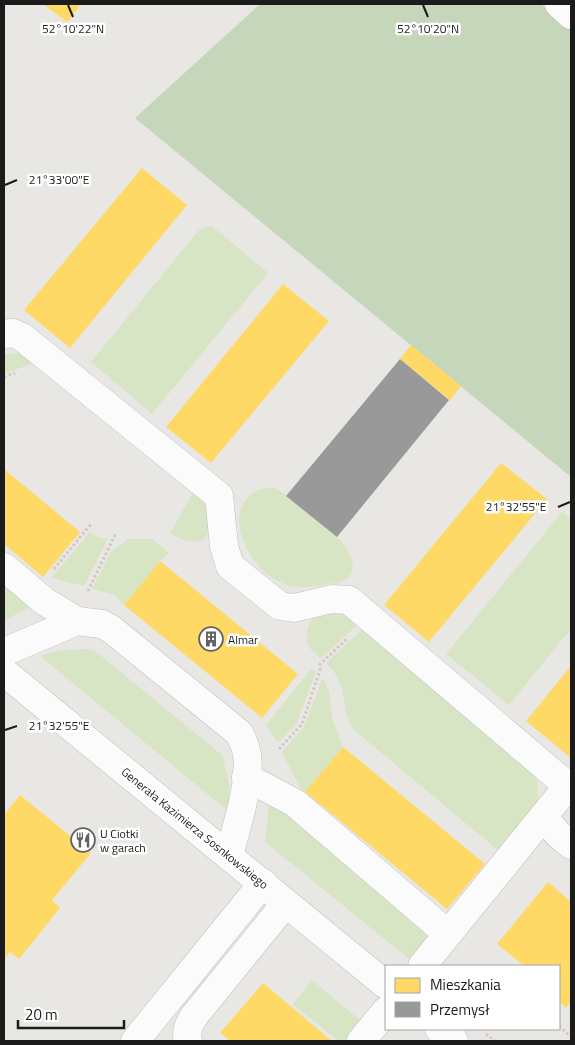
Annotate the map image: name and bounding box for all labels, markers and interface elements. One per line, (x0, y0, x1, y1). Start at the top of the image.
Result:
text: 52°10'22"N (42, 19, 104, 38)
text: 52°10'20"N (397, 19, 459, 38)
text: 21°33'00"E (29, 170, 90, 189)
text: 21°32'55"E (486, 497, 547, 516)
building icon: Almar (198, 626, 224, 652)
place label: Almar (228, 630, 258, 649)
text: 21°32'55"E (29, 716, 90, 735)
street label: Generała Kazimierza Sosnkowskiego (117, 762, 273, 894)
place label: U Ciotki w garach (100, 824, 146, 857)
restaurant icon: U Ciotki w garach (70, 827, 96, 853)
legend (385, 965, 560, 1030)
text: Mieszkania (430, 973, 501, 996)
scale bar (18, 998, 124, 1030)
text: Przemysł (430, 998, 490, 1021)
text: 20 m (25, 1003, 58, 1026)

